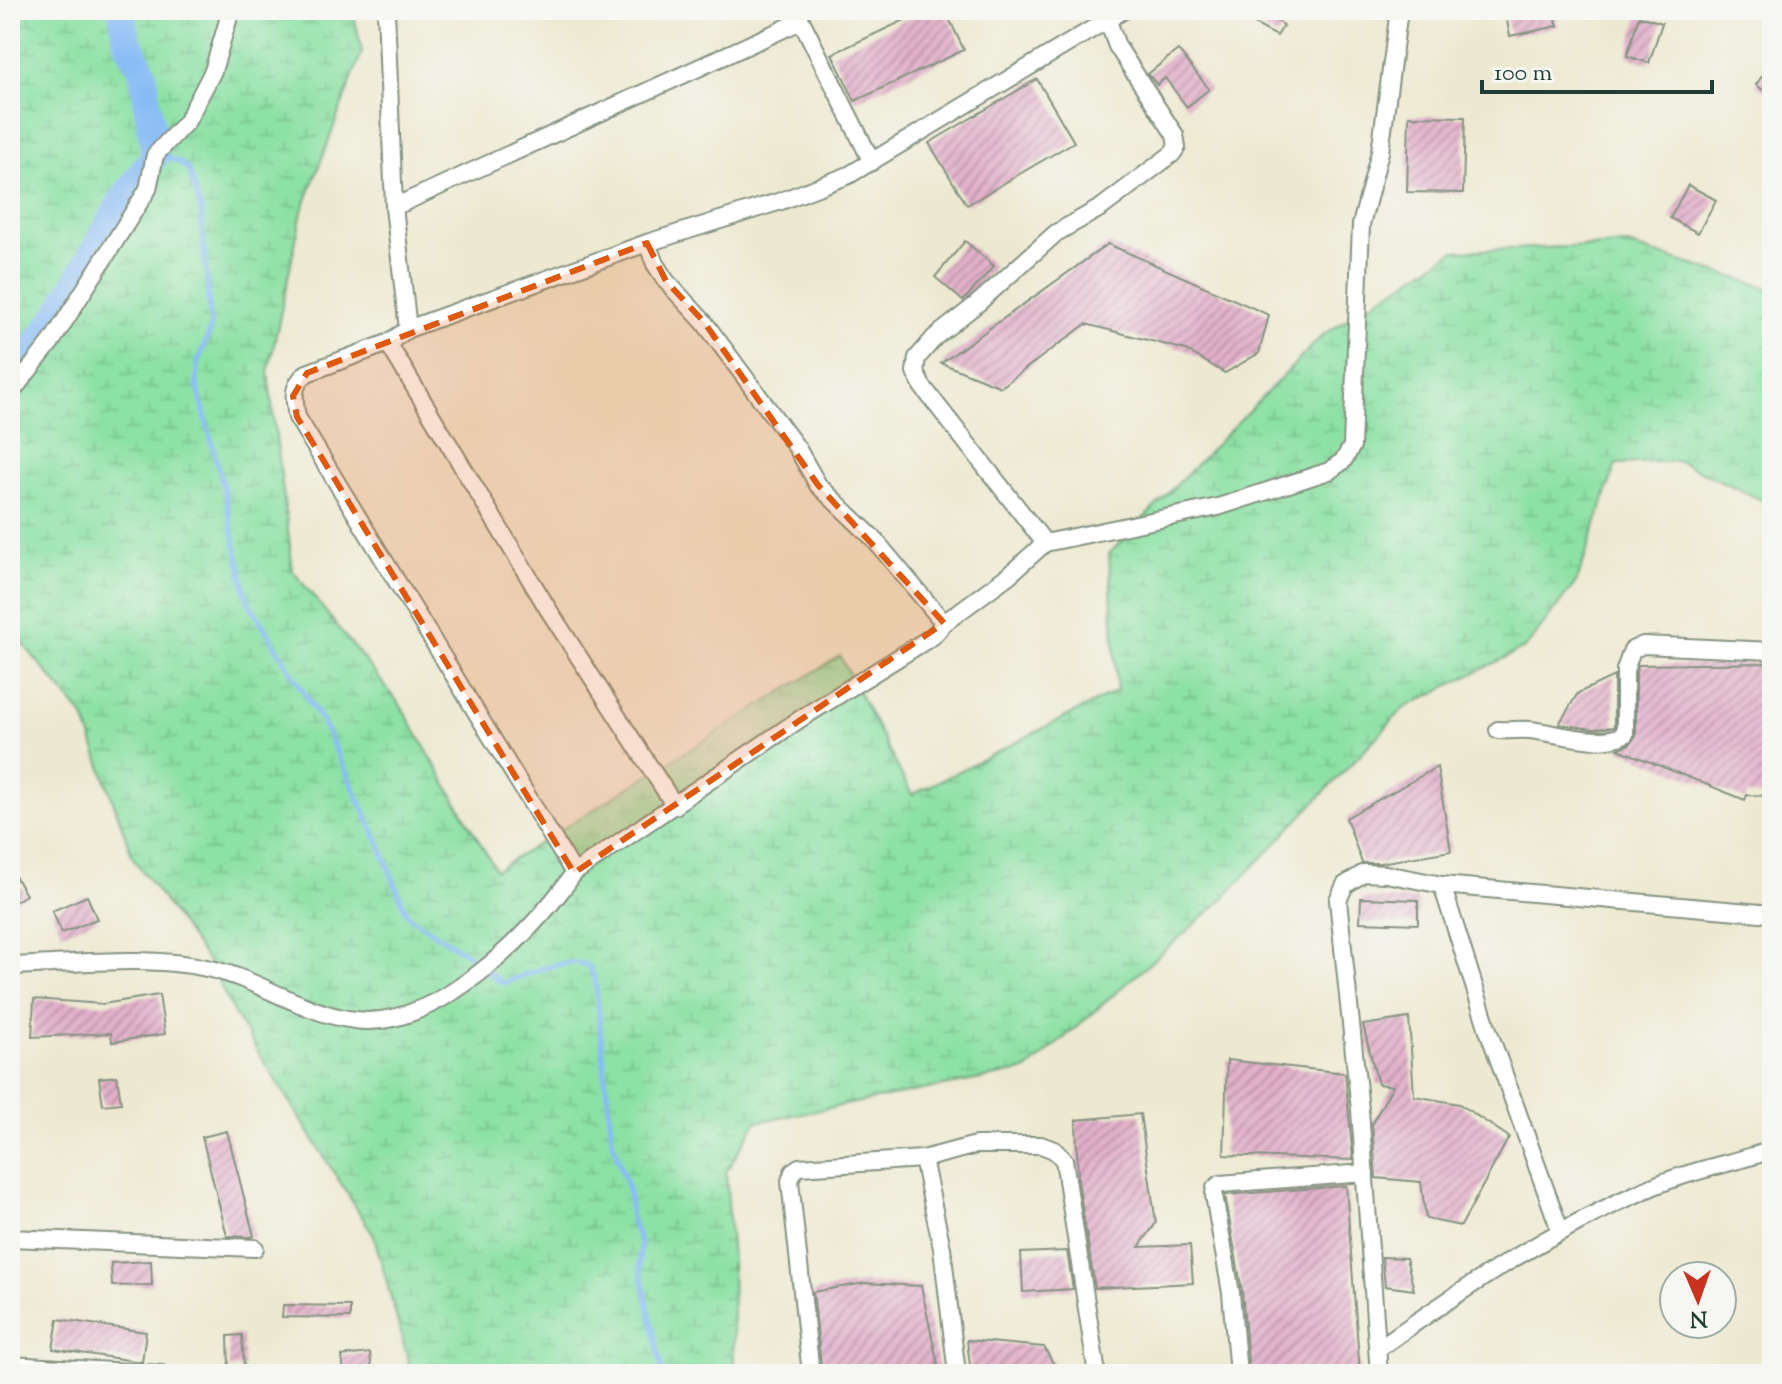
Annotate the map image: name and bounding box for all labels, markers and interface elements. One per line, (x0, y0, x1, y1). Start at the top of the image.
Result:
scale bar (1482, 44, 1712, 94)
text: 100 m (1494, 57, 1552, 91)
north arrow (1658, 1260, 1738, 1340)
text: N (1689, 1301, 1708, 1333)

